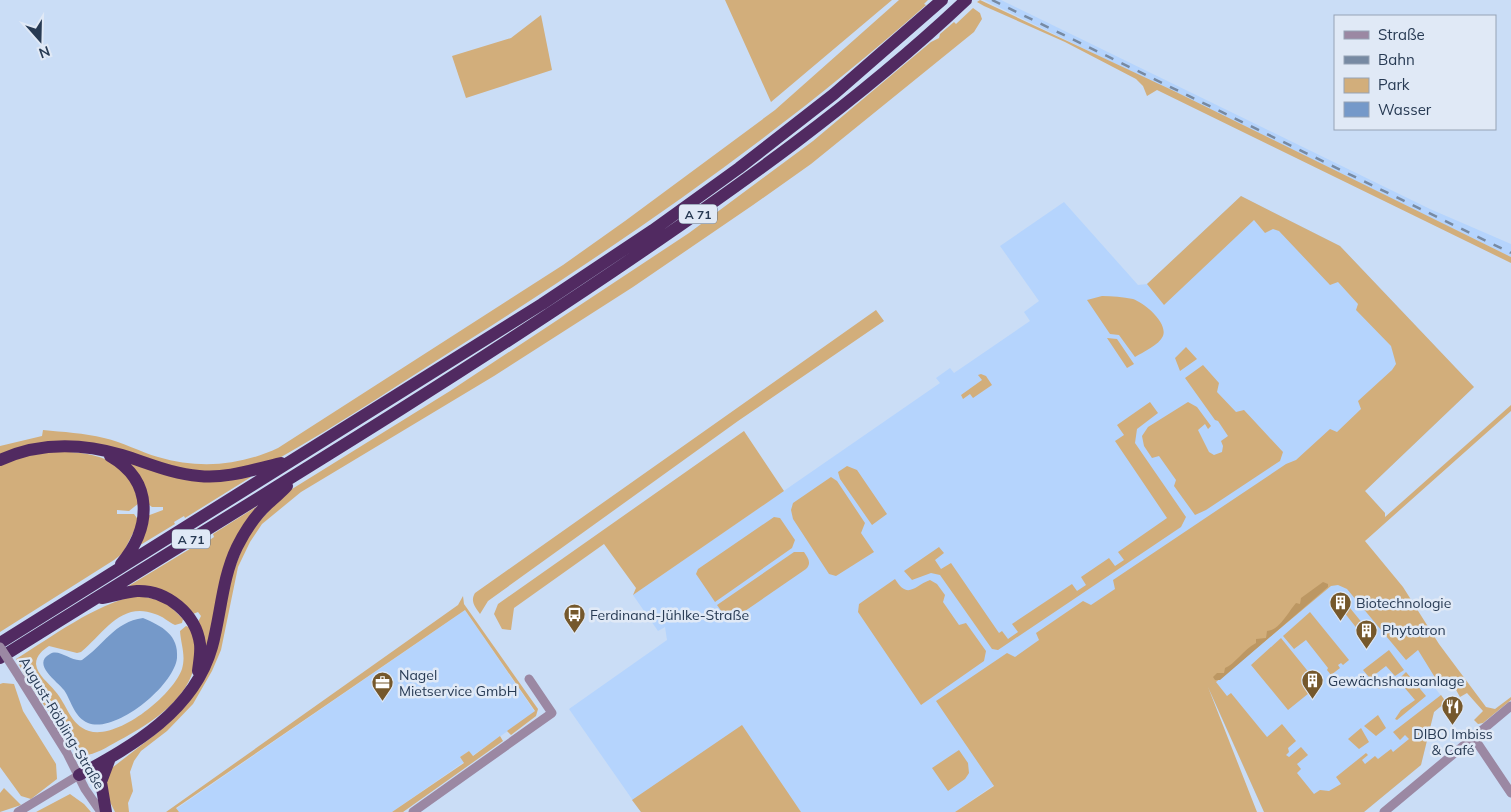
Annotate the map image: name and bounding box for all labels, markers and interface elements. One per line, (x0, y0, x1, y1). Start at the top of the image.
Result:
north arrow (15, 15, 65, 65)
legend (1334, 15, 1496, 130)
text: Straße (1378, 25, 1425, 44)
text: N (36, 42, 52, 62)
text: Bahn (1378, 50, 1415, 69)
text: Park (1378, 75, 1410, 94)
text: Wasser (1378, 100, 1432, 119)
road number: A 71 (679, 204, 717, 223)
road number: A 71 (172, 530, 210, 548)
building icon: Biotechnologie (1328, 591, 1352, 622)
place label: Biotechnologie (1356, 594, 1451, 612)
bus stop icon: Ferdinand-Jühlke-Straße (562, 603, 586, 634)
place label: Ferdinand-Jühlke-Straße (590, 606, 749, 624)
building icon: Phytotron (1354, 618, 1378, 649)
place label: Phytotron (1382, 621, 1446, 639)
street label: August-Röbling-Straße (15, 654, 109, 792)
place label: Nagel Mietservice GmbH (399, 666, 517, 700)
building icon: Gewächshausanlage (1300, 669, 1324, 700)
office icon: Nagel Mietservice GmbH (371, 671, 395, 702)
place label: Gewächshausanlage (1328, 672, 1464, 690)
restaurant icon: DIBO Imbiss & Café (1441, 694, 1465, 725)
place label: DIBO Imbiss & Café (1413, 725, 1493, 759)

